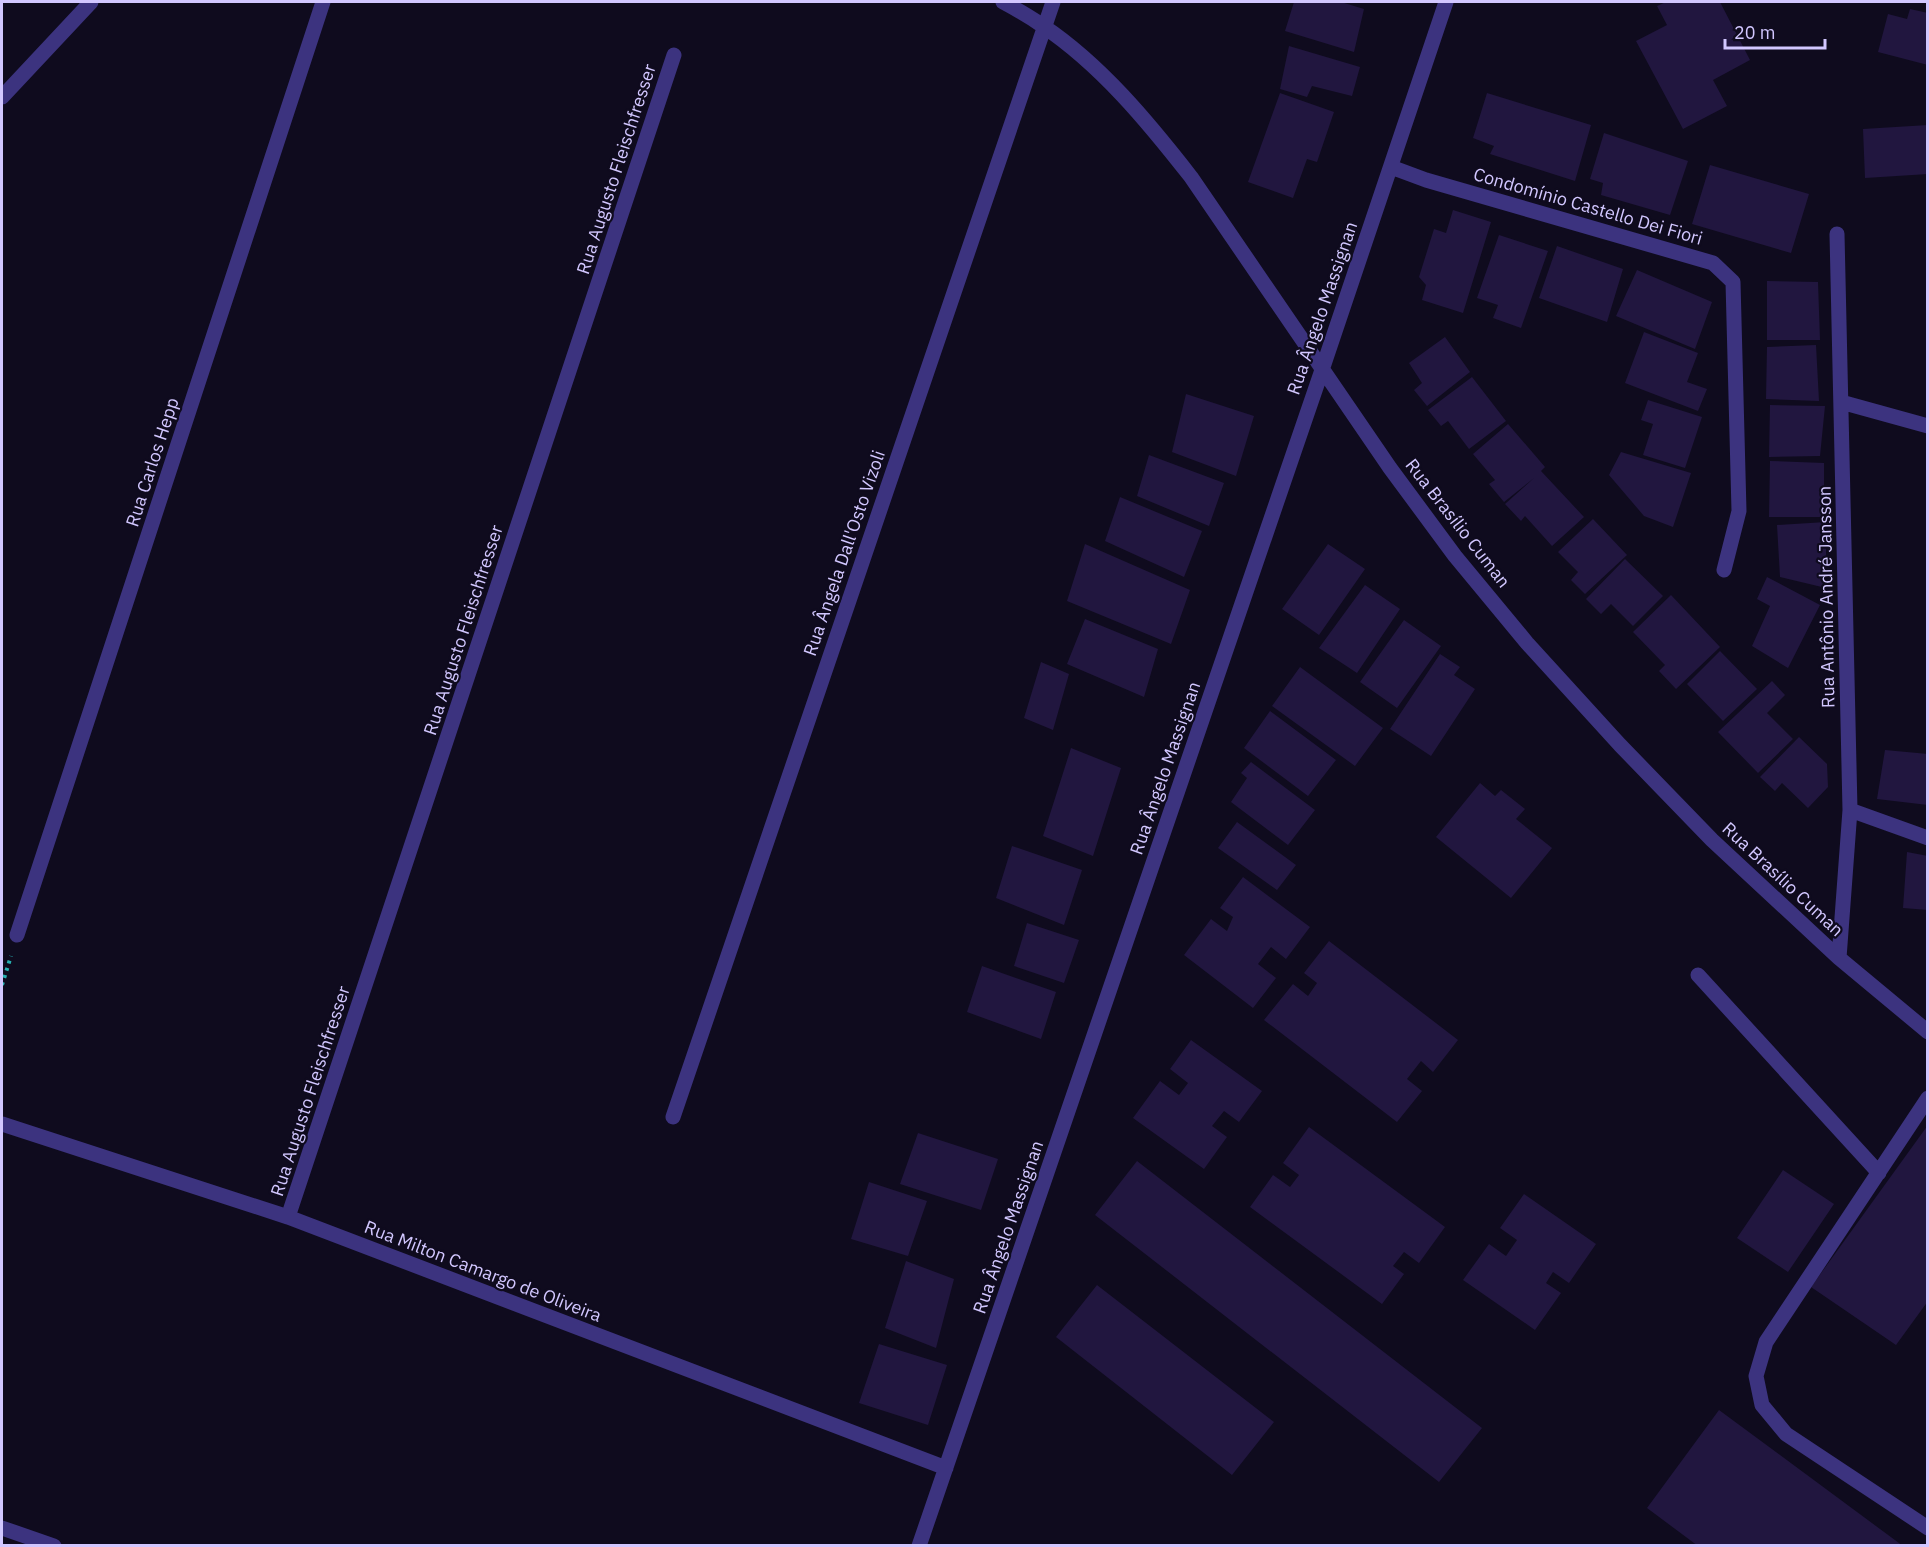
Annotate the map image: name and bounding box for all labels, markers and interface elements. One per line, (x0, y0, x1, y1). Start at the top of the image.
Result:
scale bar (1725, 12, 1826, 50)
text: 20 m (1734, 21, 1776, 44)
street label: Rua Augusto Fleischfresser (571, 61, 661, 277)
street label: Condomínio Castello Dei Fiori (1471, 162, 1705, 250)
street label: Rua Ângelo Massignan (1282, 218, 1362, 398)
street label: Rua Carlos Hepp (120, 394, 184, 530)
street label: Rua Ângela Dall'Osto Vizoli (798, 447, 890, 659)
street label: Rua Brasílio Cuman (1400, 454, 1516, 592)
street label: Rua Antônio André Jansson (1813, 486, 1839, 708)
street label: Rua Augusto Fleischfresser (418, 522, 508, 738)
street label: Rua Ângelo Massignan (1125, 678, 1205, 858)
street label: Rua Brasílio Cuman (1718, 817, 1848, 941)
street label: Rua Augusto Fleischfresser (265, 983, 355, 1199)
street label: Rua Ângelo Massignan (968, 1137, 1048, 1317)
street label: Rua Milton Camargo de Oliveira (361, 1215, 605, 1327)

